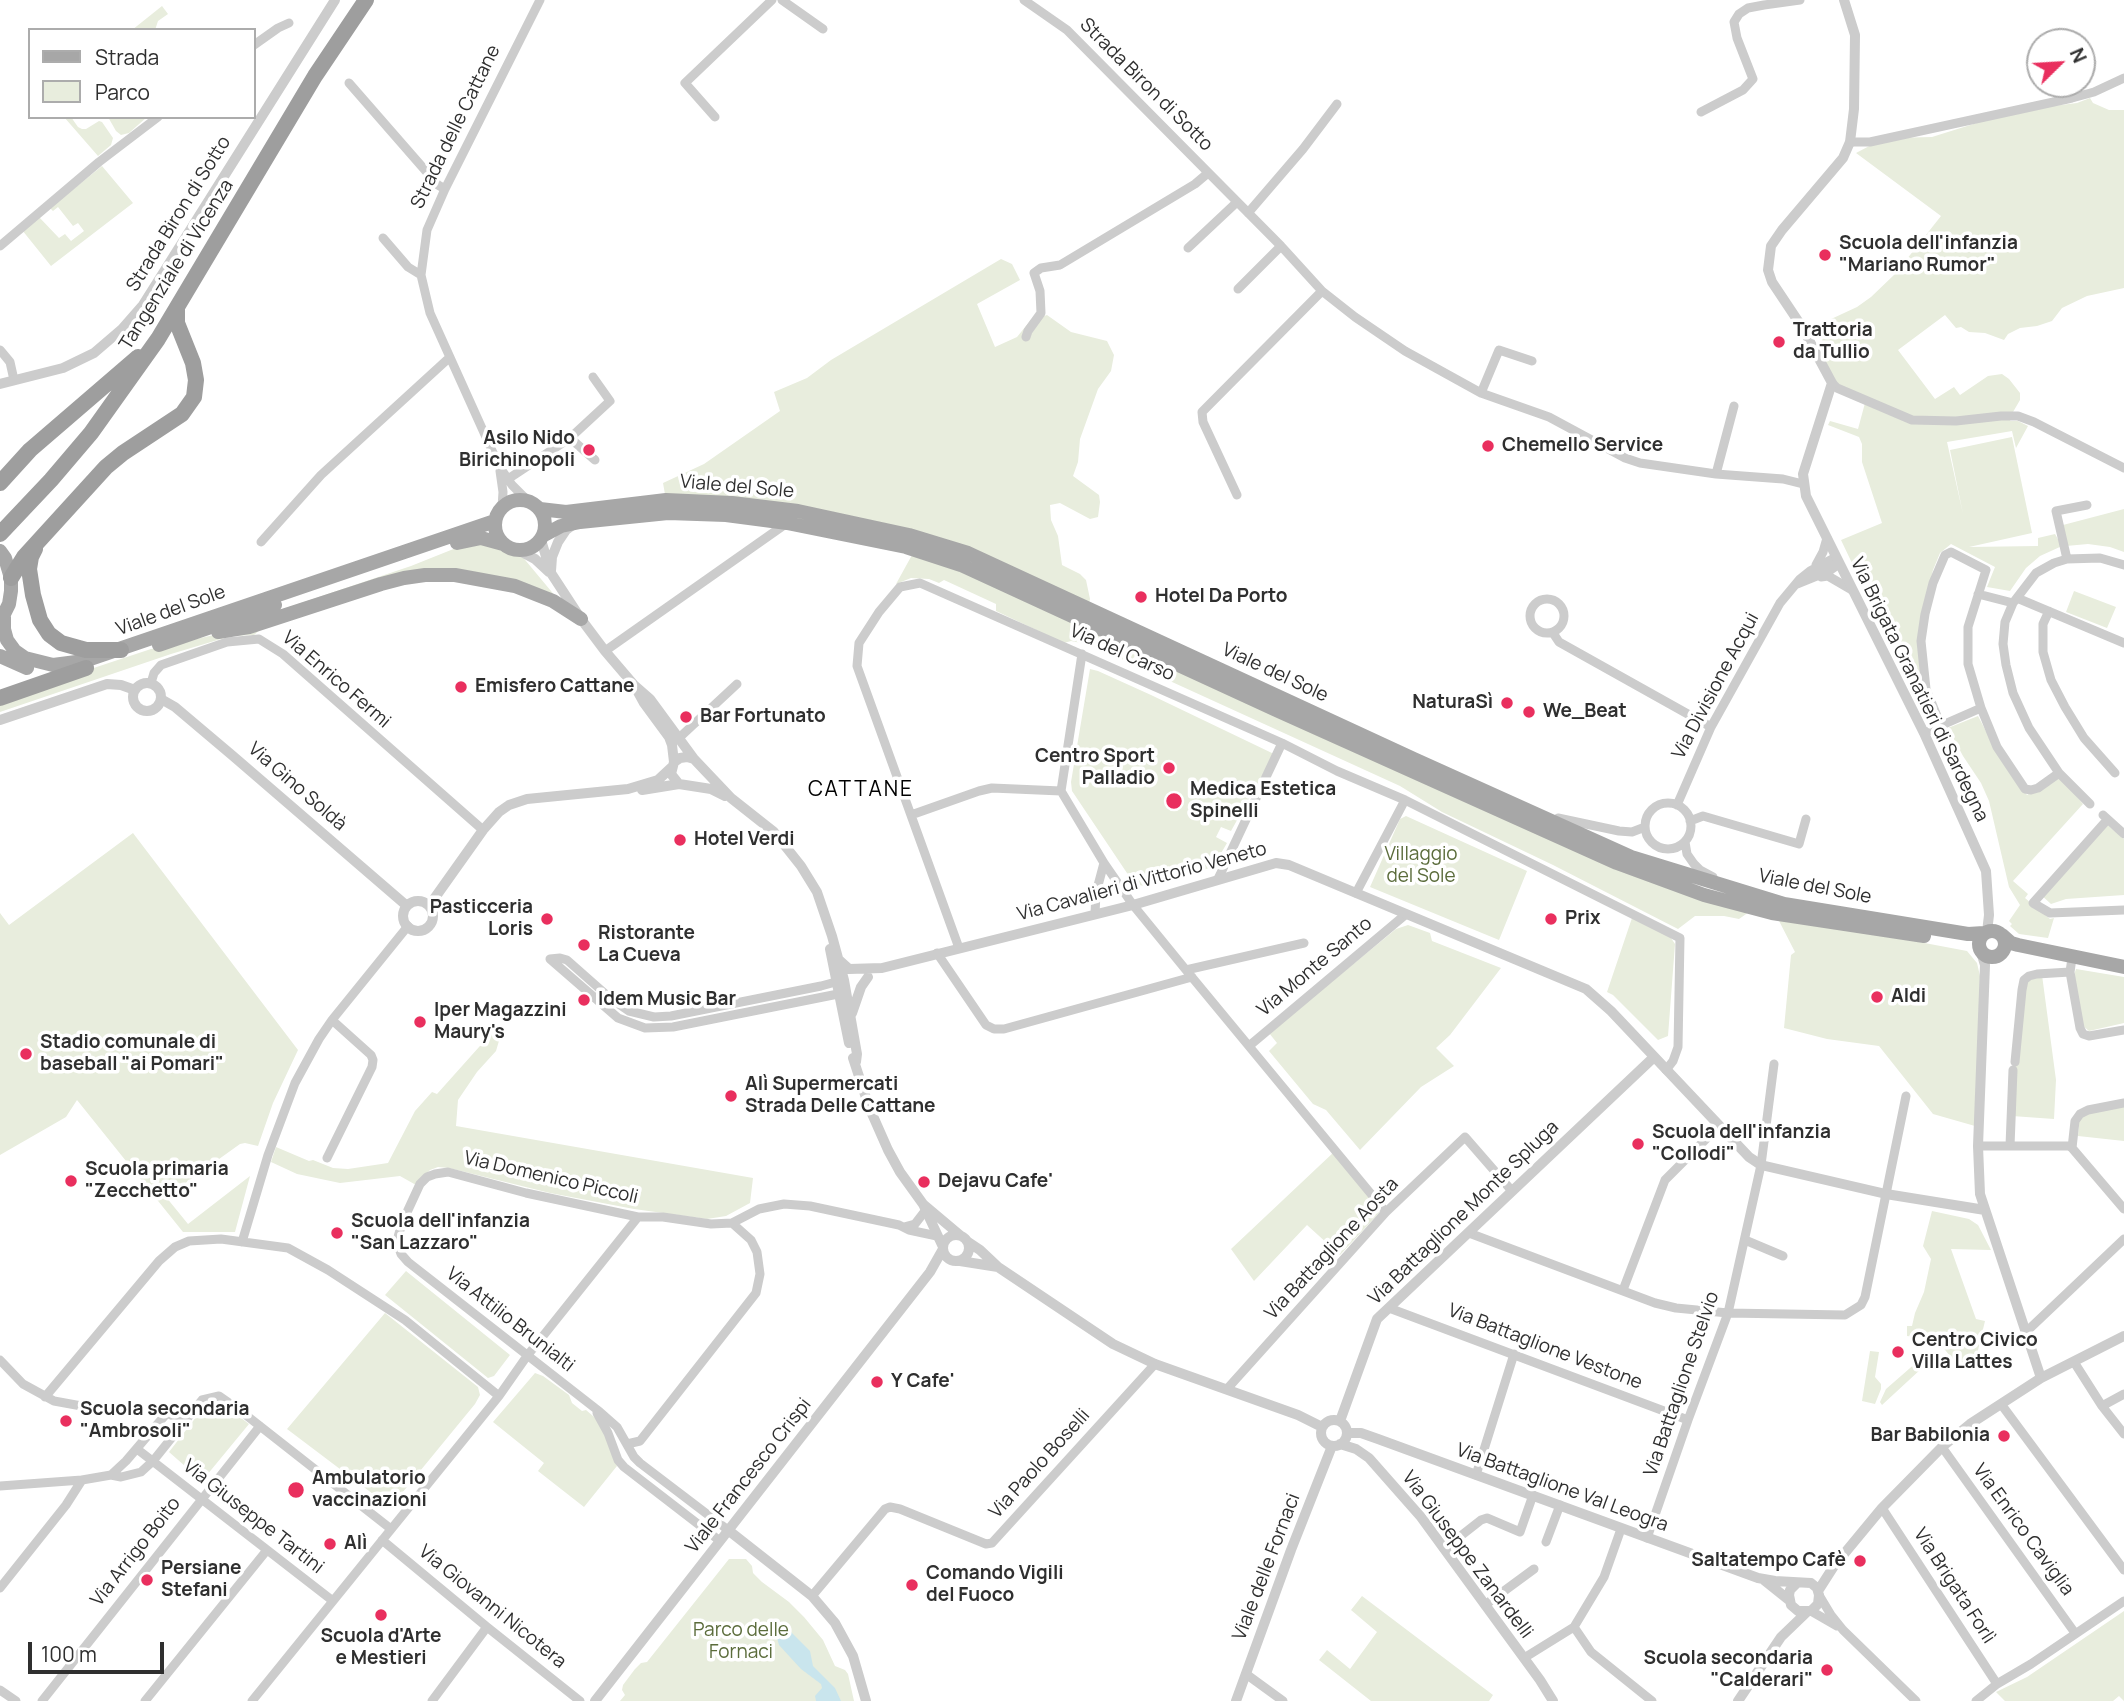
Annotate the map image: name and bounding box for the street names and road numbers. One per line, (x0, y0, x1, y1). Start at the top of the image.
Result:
street label: Strada Biron di Sotto (1075, 14, 1217, 156)
street label: Strada delle Cattane (406, 41, 506, 213)
street label: Strada Biron di Sotto (122, 132, 236, 296)
street label: Tangenziale di Vicenza (115, 175, 239, 355)
street label: Viale del Sole (679, 471, 795, 503)
street label: Via Brigata Granatieri di Sardegna (1845, 554, 1993, 826)
street label: Viale del Sole (113, 581, 229, 641)
street label: Via Divisione Acqui (1668, 609, 1764, 763)
street label: Via del Carso (1066, 620, 1178, 686)
street label: Via Enrico Fermi (277, 627, 395, 733)
street label: Viale del Sole (1218, 638, 1332, 708)
street label: Via Gino Soldà (243, 738, 351, 836)
street label: Via Cavalieri di Vittorio Veneto (1015, 838, 1269, 926)
street label: Viale del Sole (1757, 865, 1873, 909)
street label: Via Monte Santo (1253, 912, 1377, 1022)
street label: Via Battaglione Monte Spluga (1364, 1116, 1564, 1310)
street label: Via Domenico Piccoli (462, 1147, 640, 1209)
street label: Via Battaglione Aosta (1260, 1173, 1404, 1325)
street label: Via Attilio Brunialti (441, 1263, 579, 1377)
street label: Via Battaglione Stelvio (1640, 1289, 1724, 1479)
street label: Via Battaglione Vestone (1445, 1299, 1645, 1395)
street label: Viale Francesco Crispi (681, 1394, 817, 1558)
street label: Via Paolo Boselli (985, 1405, 1095, 1523)
street label: Via Battaglione Val Leogra (1453, 1439, 1671, 1537)
street label: Via Giuseppe Tartini (178, 1455, 328, 1579)
street label: Via Enrico Caviglia (1968, 1460, 2078, 1600)
street label: Via Giuseppe Zanardelli (1397, 1467, 1537, 1643)
street label: Viale delle Fornaci (1229, 1490, 1305, 1644)
street label: Via Arrigo Boito (86, 1493, 186, 1611)
street label: Via Brigata Forlì (1908, 1524, 2000, 1648)
street label: Via Giovanni Nicotera (414, 1540, 570, 1674)

